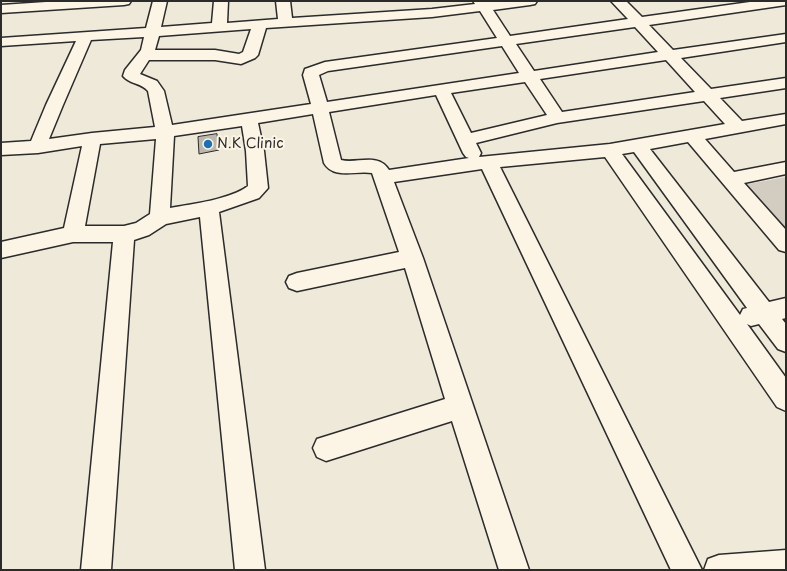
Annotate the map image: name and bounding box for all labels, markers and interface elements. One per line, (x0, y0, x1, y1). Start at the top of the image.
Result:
place label: N.K Clinic (217, 136, 284, 152)
marker: N.K Clinic (202, 138, 214, 150)

